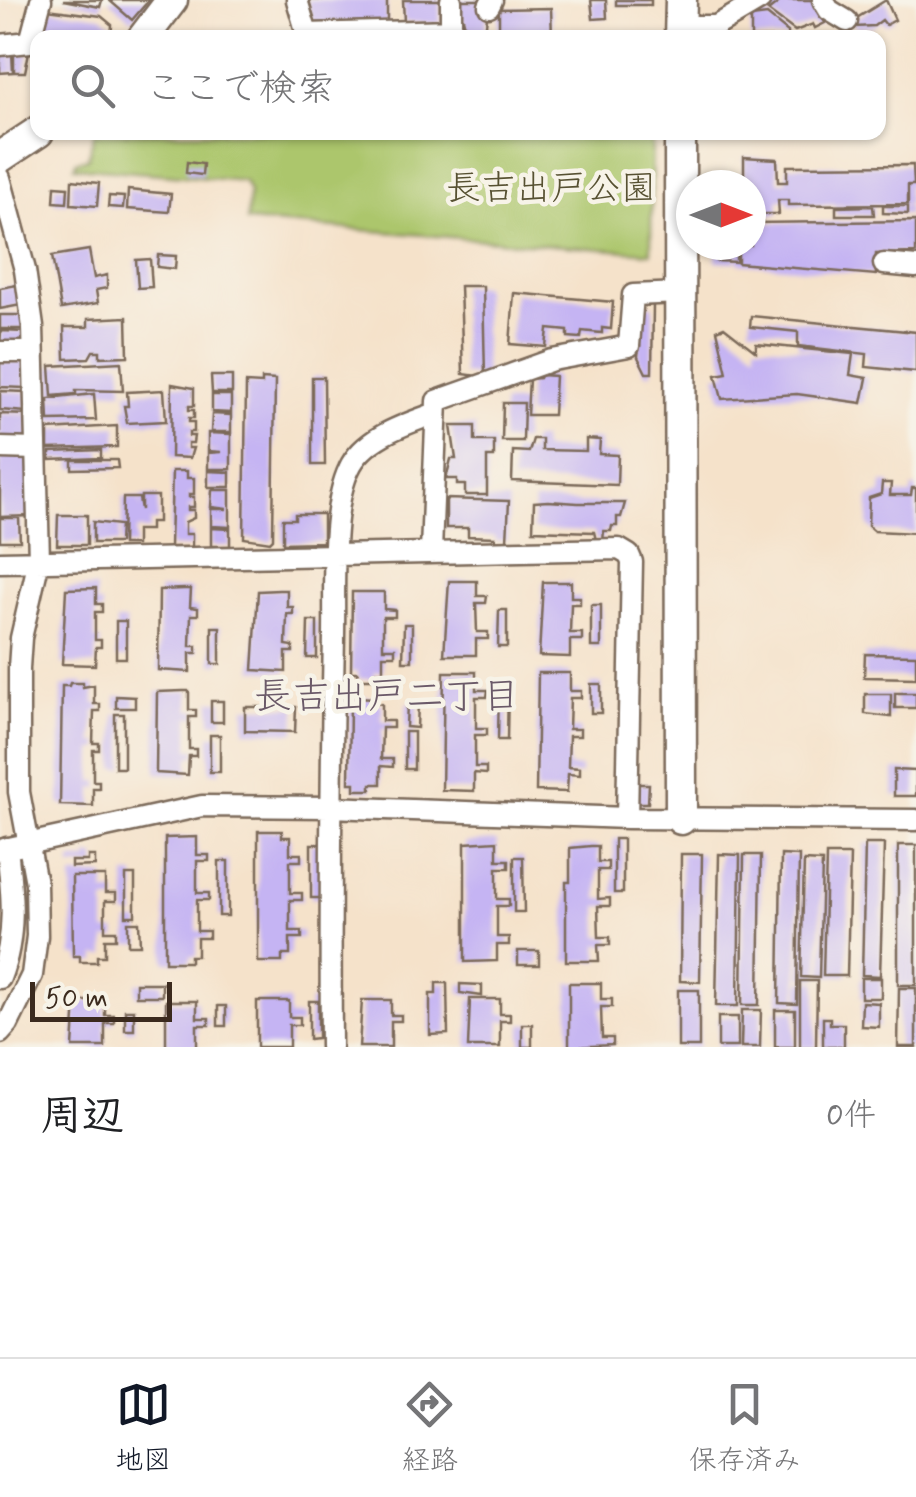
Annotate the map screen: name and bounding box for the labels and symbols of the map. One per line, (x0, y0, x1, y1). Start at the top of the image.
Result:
park label: 長吉出戸公園 (446, 166, 656, 212)
north arrow (676, 170, 766, 260)
district label: 長吉出戸二丁目 (254, 673, 520, 722)
scale bar (30, 977, 172, 1021)

